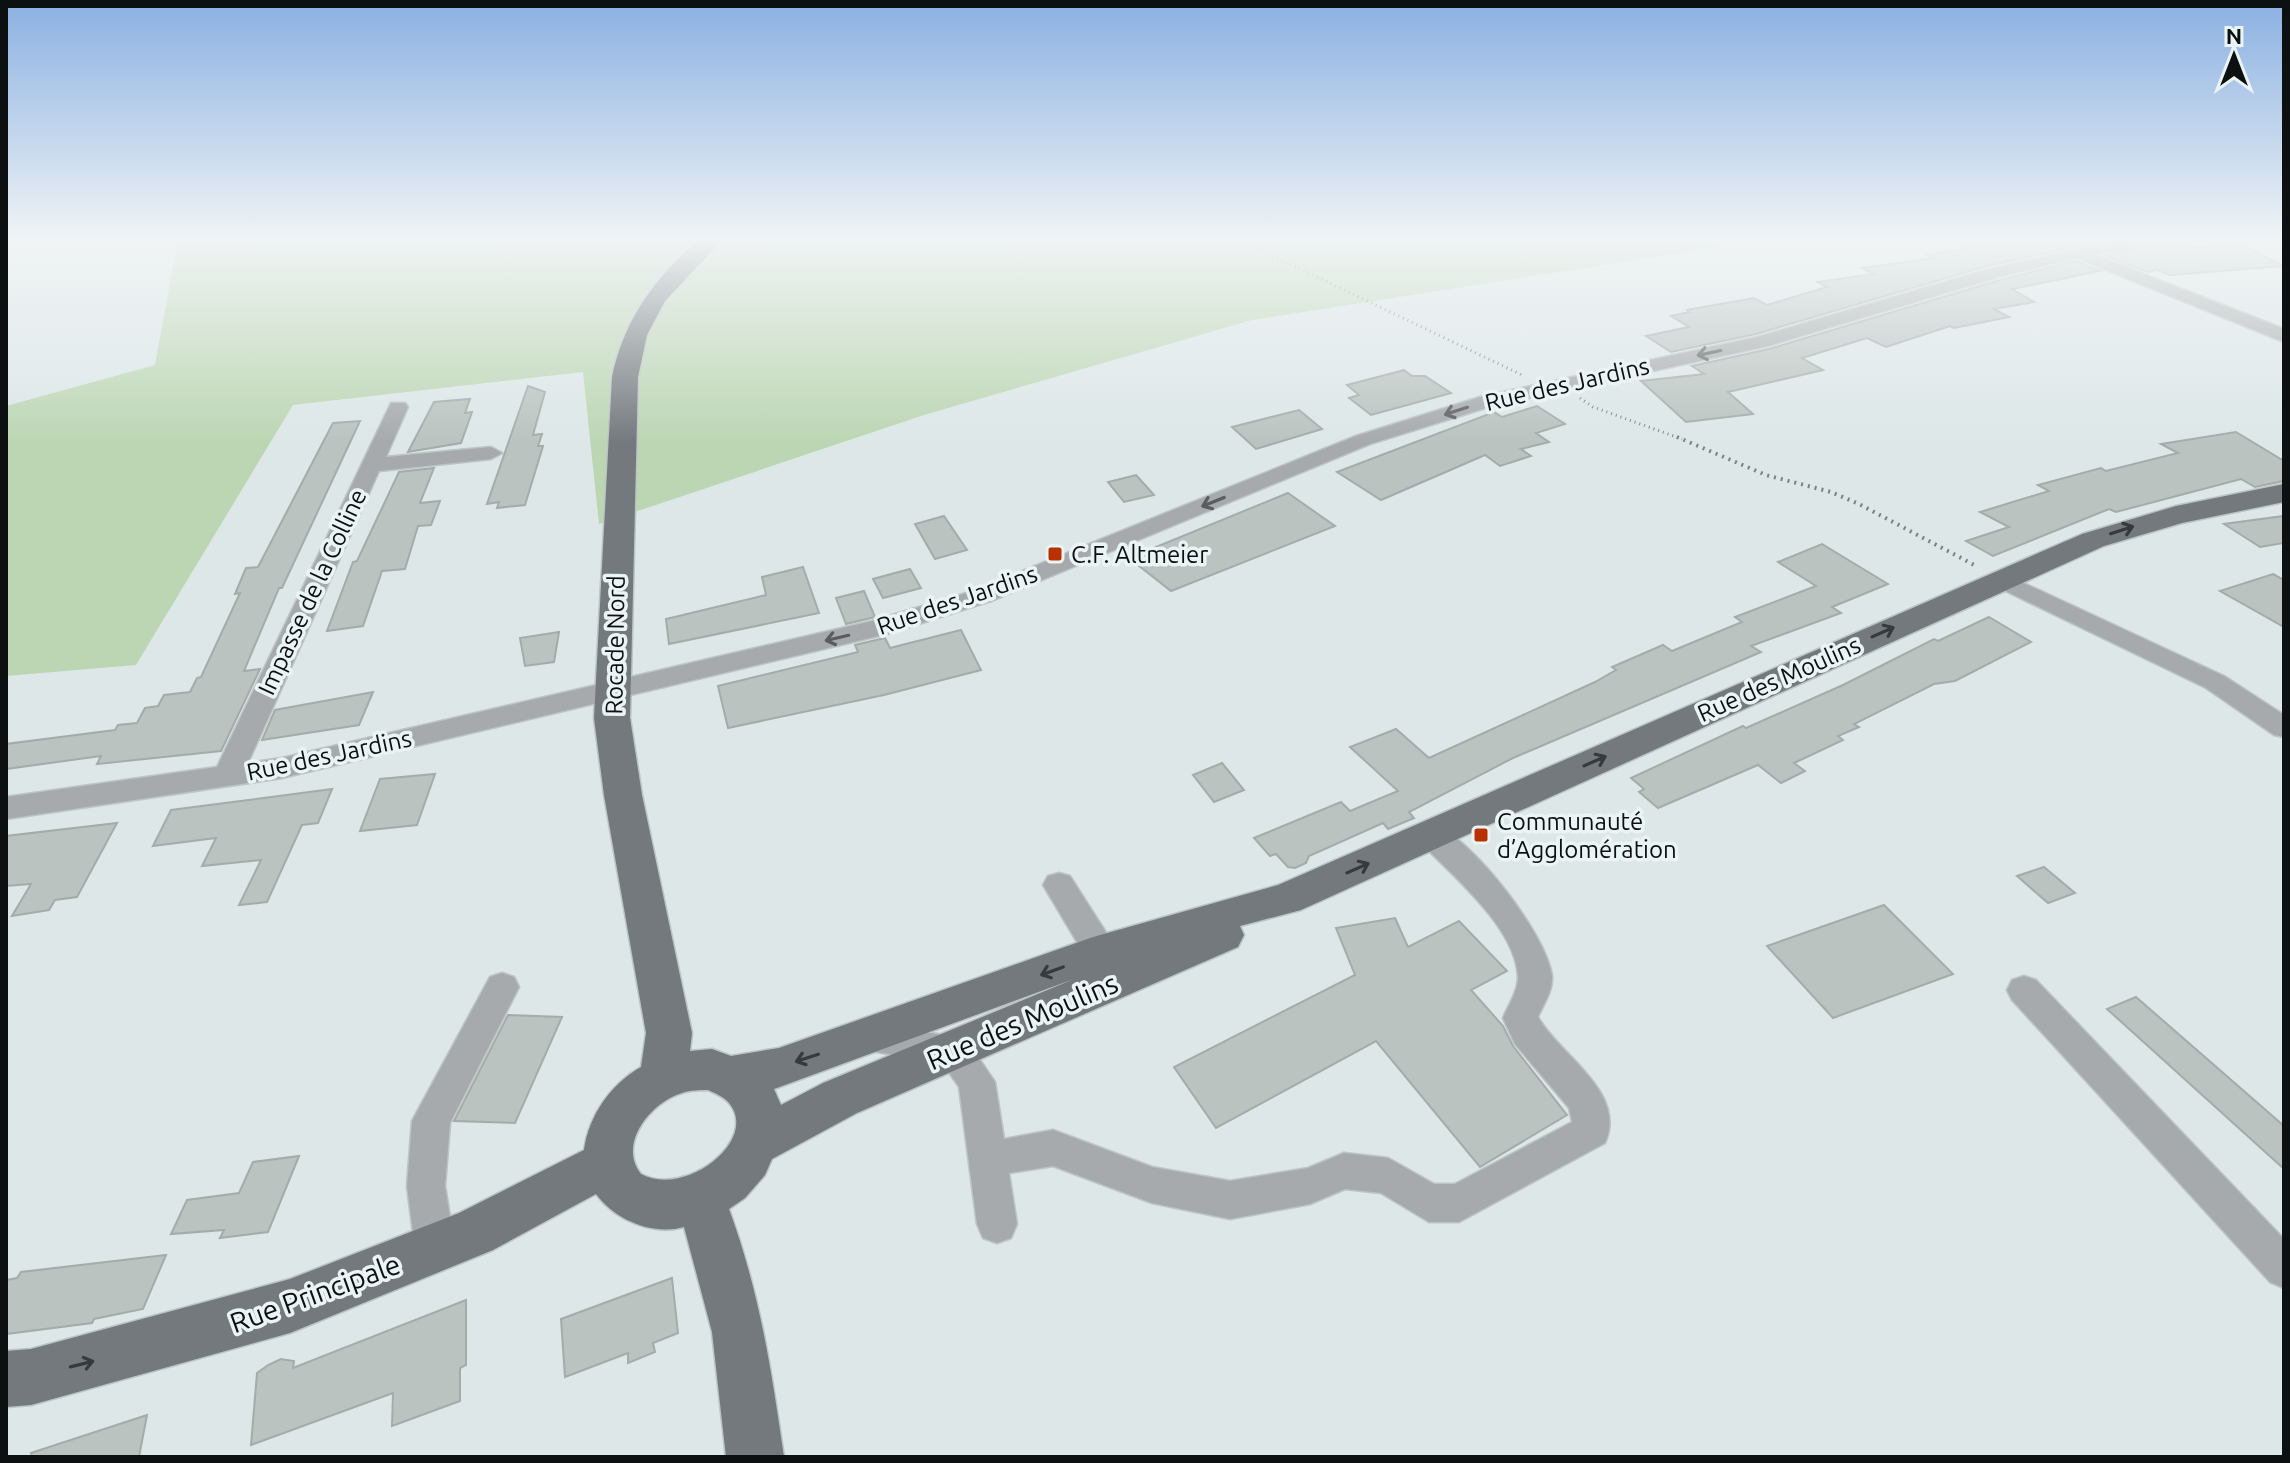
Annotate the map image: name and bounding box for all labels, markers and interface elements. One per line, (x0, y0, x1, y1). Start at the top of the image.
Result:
north arrow (2194, 16, 2274, 96)
text: N (2226, 23, 2242, 48)
one-way arrow (1697, 346, 1722, 361)
street label: Rue des Jardins (1482, 352, 1652, 416)
one-way arrow (1444, 405, 1469, 419)
street label: Impasse de la Colline (252, 485, 372, 699)
one-way arrow (1201, 495, 1225, 510)
one-way arrow (2109, 522, 2135, 537)
place label: C.F. Altmeier (1071, 541, 1208, 568)
marker: C.F. Altmeier (1046, 545, 1064, 563)
street label: Rue des Jardins (873, 560, 1041, 640)
street label: Rocade Nord (600, 575, 630, 715)
one-way arrow (1871, 624, 1895, 639)
one-way arrow (825, 631, 850, 646)
street label: Rue des Moulins (1693, 631, 1865, 727)
street label: Rue des Jardins (244, 724, 414, 786)
one-way arrow (1582, 753, 1607, 768)
place label: Communauté d’Agglomération (1497, 808, 1677, 863)
marker: Communauté d’Agglomération (1472, 826, 1490, 844)
one-way arrow (1346, 860, 1370, 875)
one-way arrow (1040, 965, 1064, 979)
street label: Rue des Moulins (922, 967, 1122, 1075)
one-way arrow (794, 1052, 819, 1067)
street label: Rue Principale (226, 1248, 404, 1338)
one-way arrow (69, 1356, 95, 1371)

